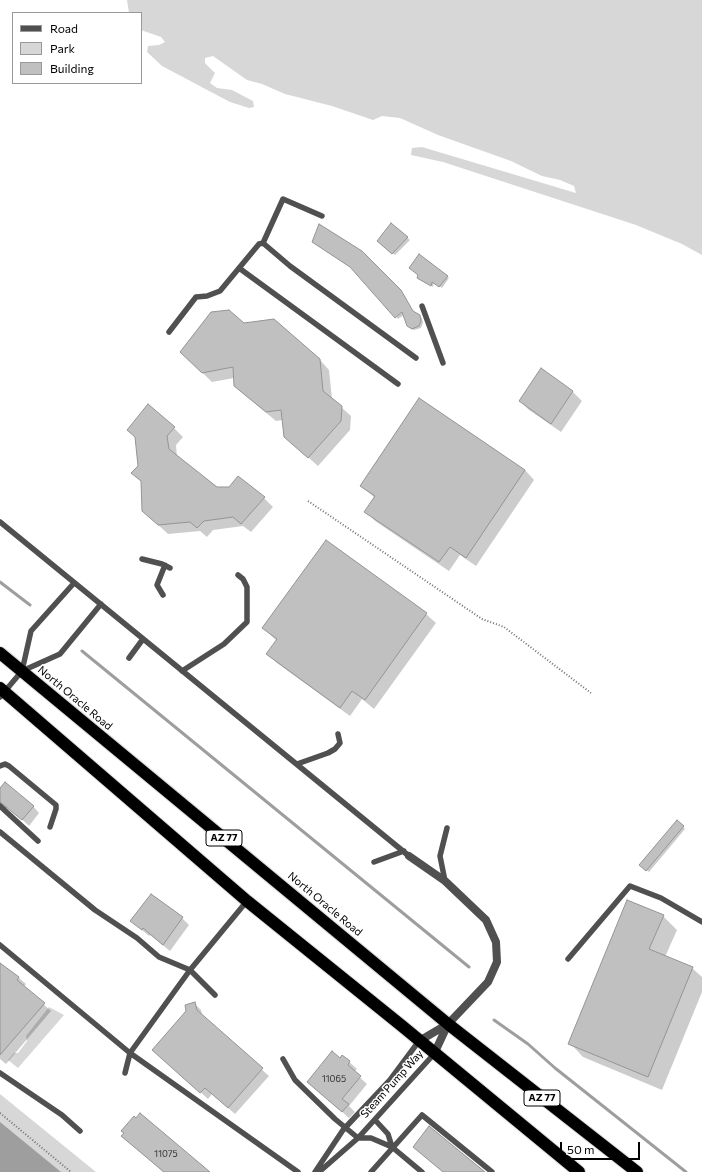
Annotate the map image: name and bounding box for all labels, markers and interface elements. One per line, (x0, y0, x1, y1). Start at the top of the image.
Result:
legend (12, 12, 142, 84)
text: Road (50, 21, 78, 35)
text: Park (50, 41, 75, 55)
text: Building (50, 61, 94, 75)
street label: North Oracle Road (35, 663, 115, 733)
road number: AZ 77 (206, 830, 242, 846)
street label: North Oracle Road (285, 869, 365, 939)
street label: Steam Pump Way (358, 1047, 426, 1121)
house number: 11065 (322, 1074, 346, 1084)
road number: AZ 77 (524, 1090, 560, 1106)
scale bar (562, 1134, 642, 1160)
text: 50 m (567, 1142, 595, 1156)
house number: 11075 (154, 1149, 178, 1159)

